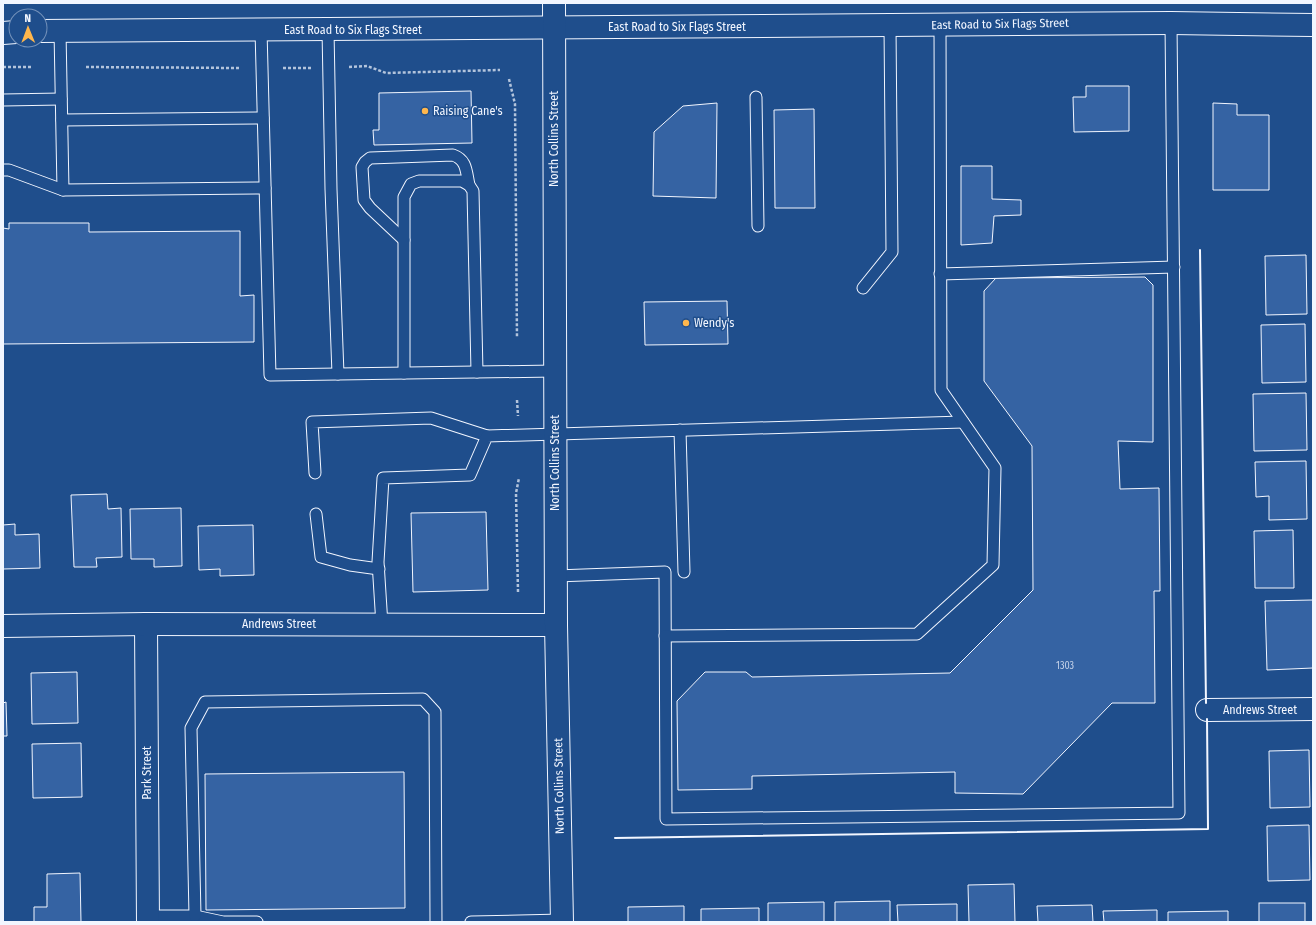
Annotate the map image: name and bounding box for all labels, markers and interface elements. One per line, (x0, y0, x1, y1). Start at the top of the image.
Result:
north arrow (8, 8, 48, 48)
text: N (24, 12, 31, 25)
street label: East Road to Six Flags Street (931, 16, 1069, 32)
street label: East Road to Six Flags Street (608, 20, 746, 34)
street label: East Road to Six Flags Street (284, 23, 422, 37)
street label: North Collins Street (547, 91, 561, 187)
place label: Raising Cane's (433, 104, 503, 118)
marker: Raising Cane's (420, 106, 430, 116)
place label: Wendy's (694, 316, 734, 330)
marker: Wendy's (681, 318, 691, 328)
street label: North Collins Street (548, 415, 562, 511)
street label: Andrews Street (242, 617, 316, 631)
house number: 1303 (1056, 660, 1075, 672)
street label: Andrews Street (1223, 703, 1297, 717)
street label: North Collins Street (551, 738, 567, 834)
street label: Park Street (140, 746, 154, 800)

